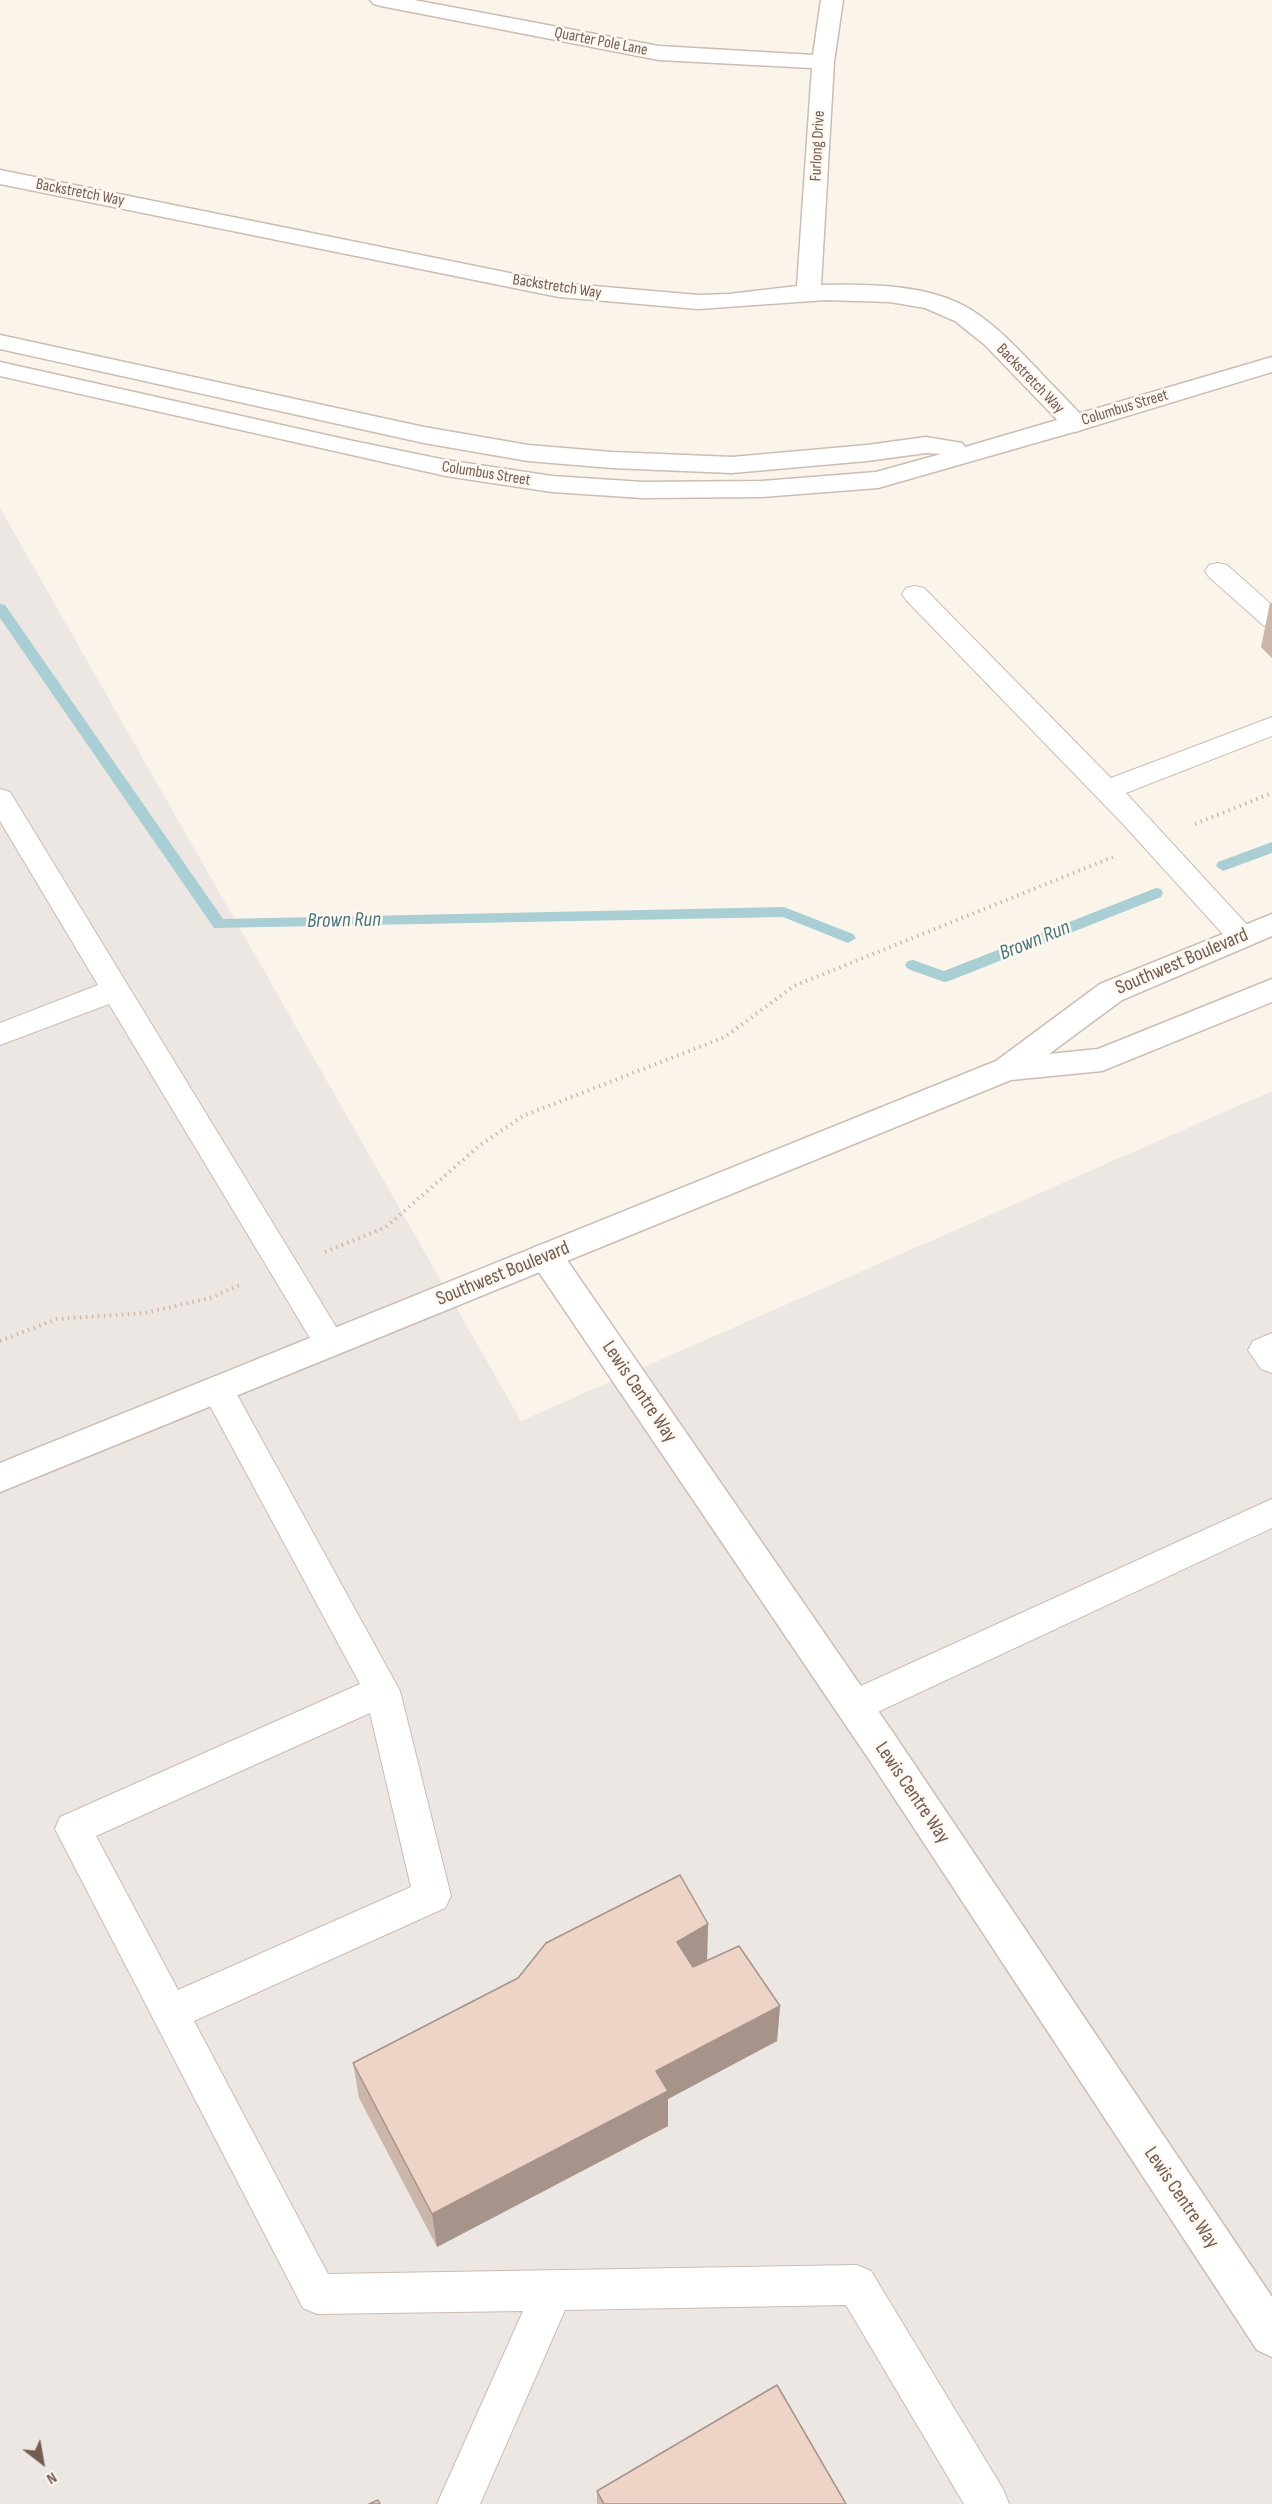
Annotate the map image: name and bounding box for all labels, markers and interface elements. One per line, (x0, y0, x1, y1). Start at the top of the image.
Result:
street label: Quarter Pole Lane (553, 24, 649, 60)
street label: Furlong Drive (807, 110, 829, 182)
street label: Backstretch Way (34, 175, 126, 211)
street label: Backstretch Way (511, 271, 603, 303)
street label: Backstretch Way (992, 340, 1068, 418)
street label: Columbus Street (1079, 386, 1171, 430)
street label: Columbus Street (440, 458, 532, 490)
water label: Brown Run (307, 908, 381, 934)
water label: Brown Run (996, 915, 1074, 967)
street label: Southwest Boulevard (1112, 923, 1252, 1001)
street label: Southwest Boulevard (433, 1236, 573, 1312)
street label: Lewis Centre Way (596, 1337, 682, 1447)
street label: Lewis Centre Way (869, 1738, 955, 1848)
street label: Lewis Centre Way (1138, 2143, 1224, 2253)
north arrow (12, 2432, 72, 2492)
text: N (43, 2468, 60, 2488)

